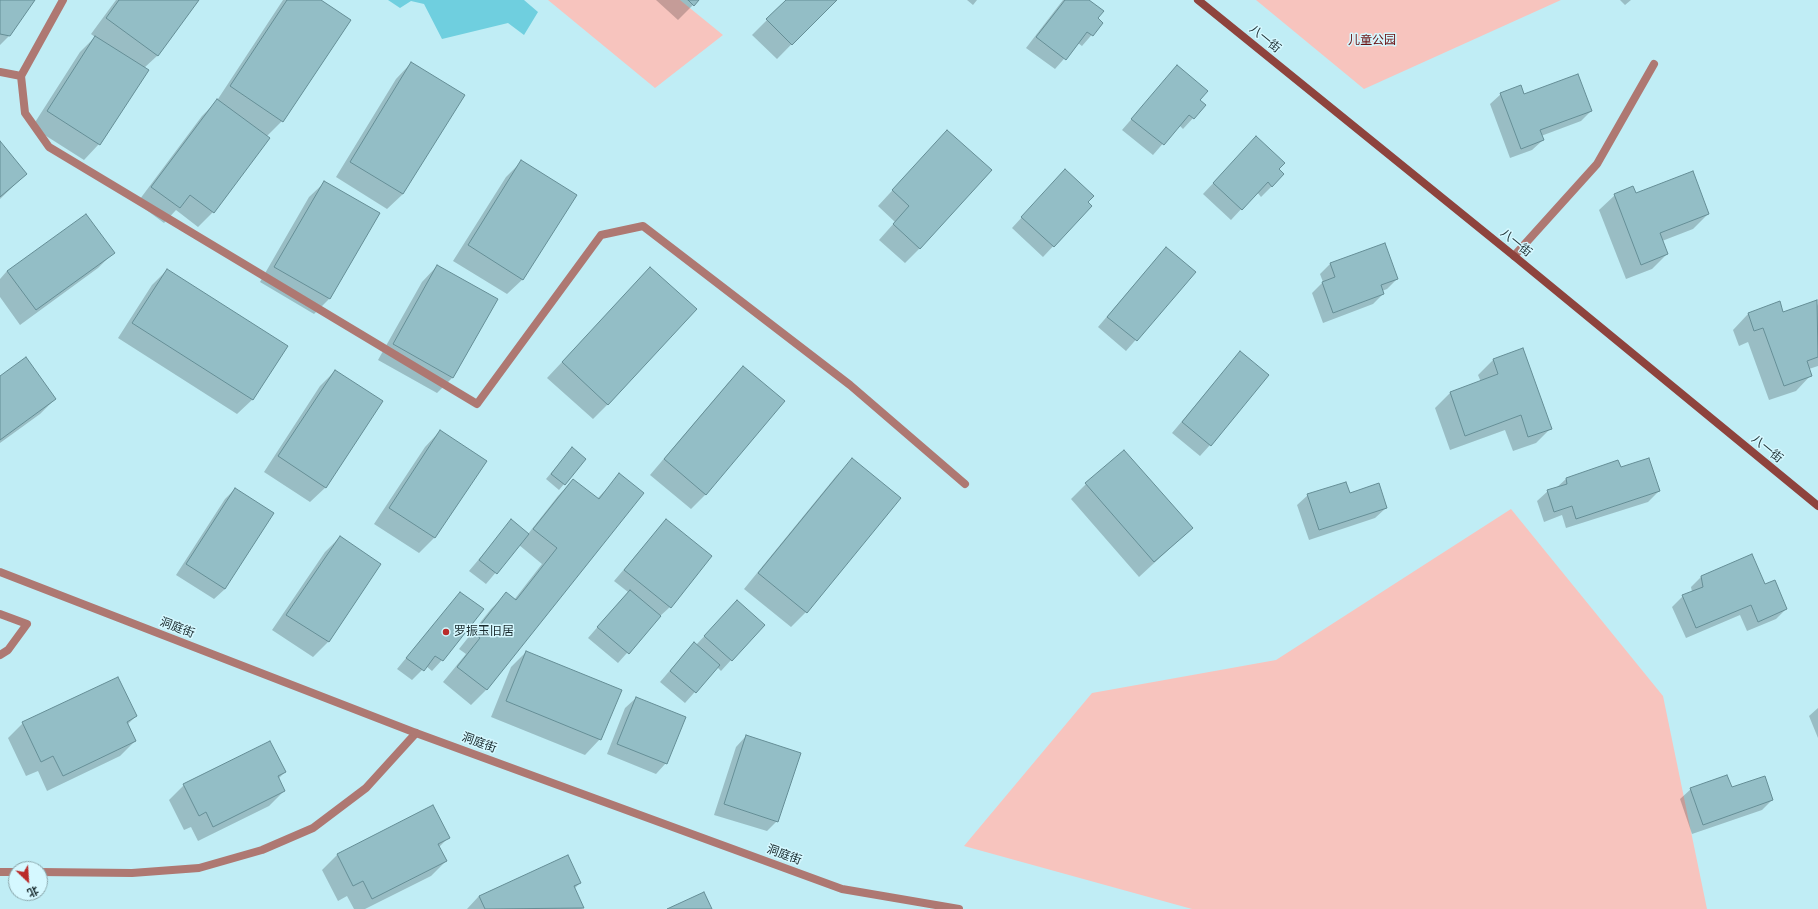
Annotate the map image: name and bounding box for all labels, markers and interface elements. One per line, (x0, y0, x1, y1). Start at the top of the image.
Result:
street label: 八一街 (1246, 22, 1284, 56)
park label: 儿童公园 (1348, 34, 1396, 48)
street label: 八一街 (1497, 226, 1535, 260)
street label: 八一街 (1748, 432, 1786, 466)
street label: 洞庭街 (158, 615, 196, 641)
place label: 罗振玉旧居 (454, 625, 514, 639)
marker: 罗振玉旧居 (441, 627, 451, 637)
street label: 洞庭街 (460, 730, 498, 756)
street label: 洞庭街 (765, 842, 803, 868)
north arrow (8, 861, 48, 901)
text: 北 (25, 883, 41, 900)

